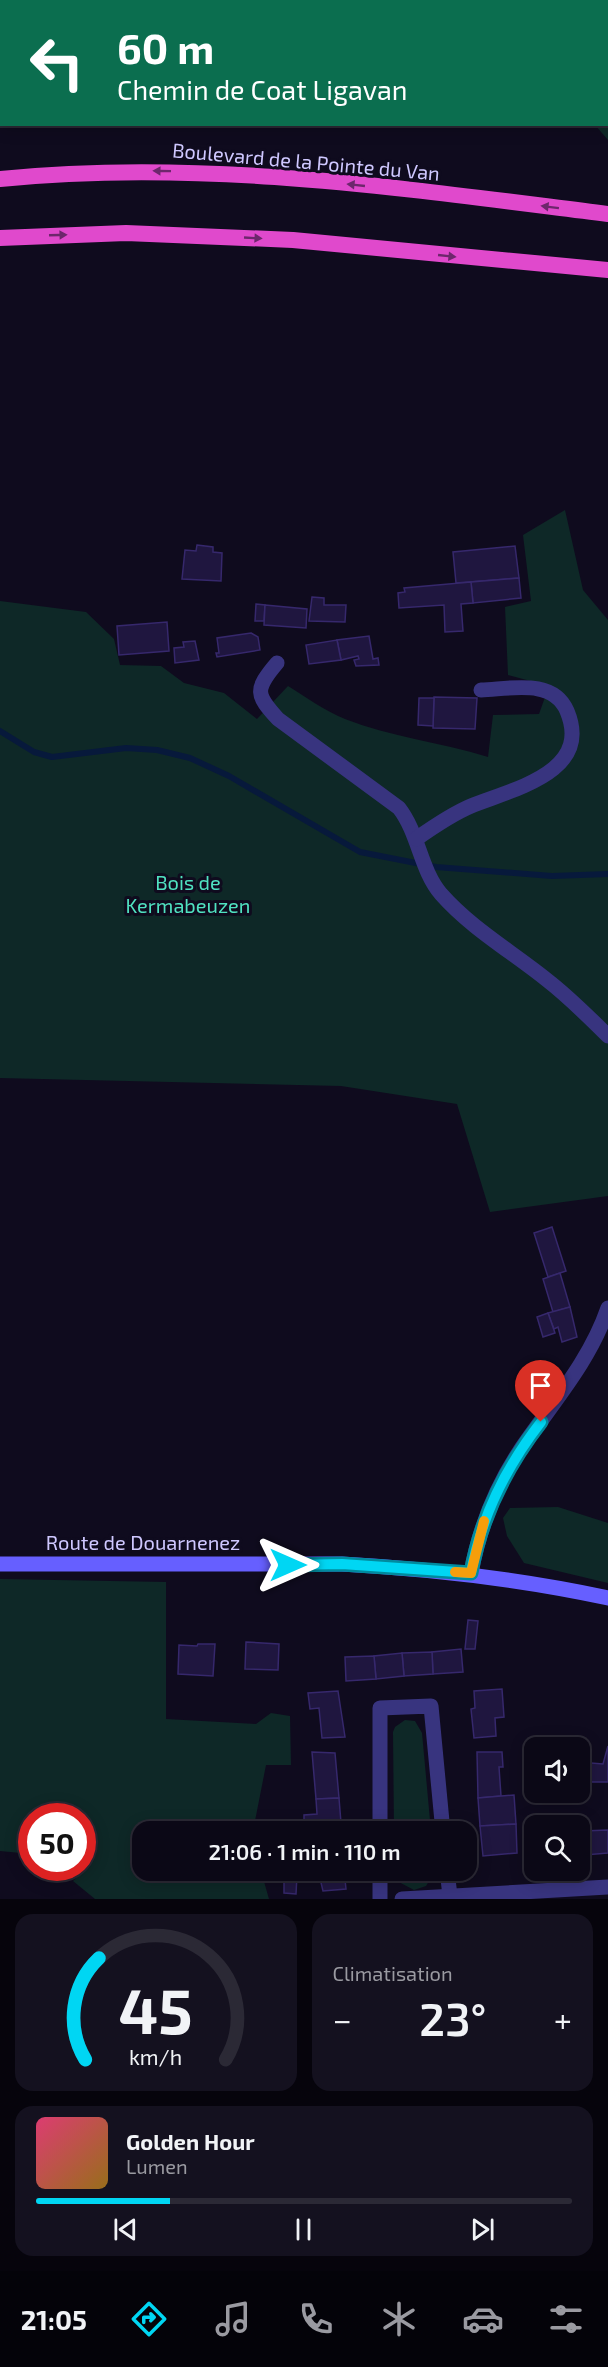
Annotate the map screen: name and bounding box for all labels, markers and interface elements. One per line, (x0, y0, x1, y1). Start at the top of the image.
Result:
text: 60 m (117, 22, 214, 72)
icon: left (18, 24, 96, 102)
text: Chemin de Coat Ligavan (117, 73, 408, 105)
street label: Boulevard de la Pointe du Van (171, 137, 441, 185)
one-way arrow (152, 166, 171, 176)
one-way arrow (347, 181, 366, 190)
one-way arrow (540, 202, 559, 212)
one-way arrow (49, 230, 68, 239)
one-way arrow (244, 234, 263, 243)
one-way arrow (438, 251, 457, 261)
park label: Bois de Kermabeuzen (126, 870, 250, 917)
pin (515, 1360, 566, 1422)
icon: arrive (524, 1369, 557, 1402)
street label: Route de Douarnenez (46, 1530, 240, 1554)
position arrow (256, 1533, 320, 1597)
map controls (524, 1737, 590, 1881)
button: sound (524, 1737, 590, 1803)
speed limit sign: 50 (18, 1803, 96, 1881)
button: search (524, 1815, 590, 1881)
text: 21:06 · 1 min · 110 m (208, 1838, 401, 1864)
text: Climatisation (333, 1961, 453, 1985)
text: 45 (119, 1972, 193, 2047)
text: 23° (419, 1991, 486, 2045)
text: − (333, 1999, 352, 2039)
text: + (554, 1999, 572, 2039)
text: km/h (129, 2044, 182, 2069)
text: Golden Hour (126, 2128, 255, 2154)
text: Lumen (126, 2154, 188, 2178)
icon: previous (109, 2213, 142, 2246)
icon: pause (287, 2213, 320, 2246)
icon: next (466, 2213, 499, 2246)
icon: directions (128, 2298, 170, 2340)
icon: music (212, 2298, 254, 2340)
icon: phone (295, 2298, 337, 2340)
icon: climate (378, 2298, 420, 2340)
icon: car (462, 2298, 504, 2340)
icon: filters (545, 2298, 587, 2340)
text: 21:05 (21, 2303, 87, 2335)

